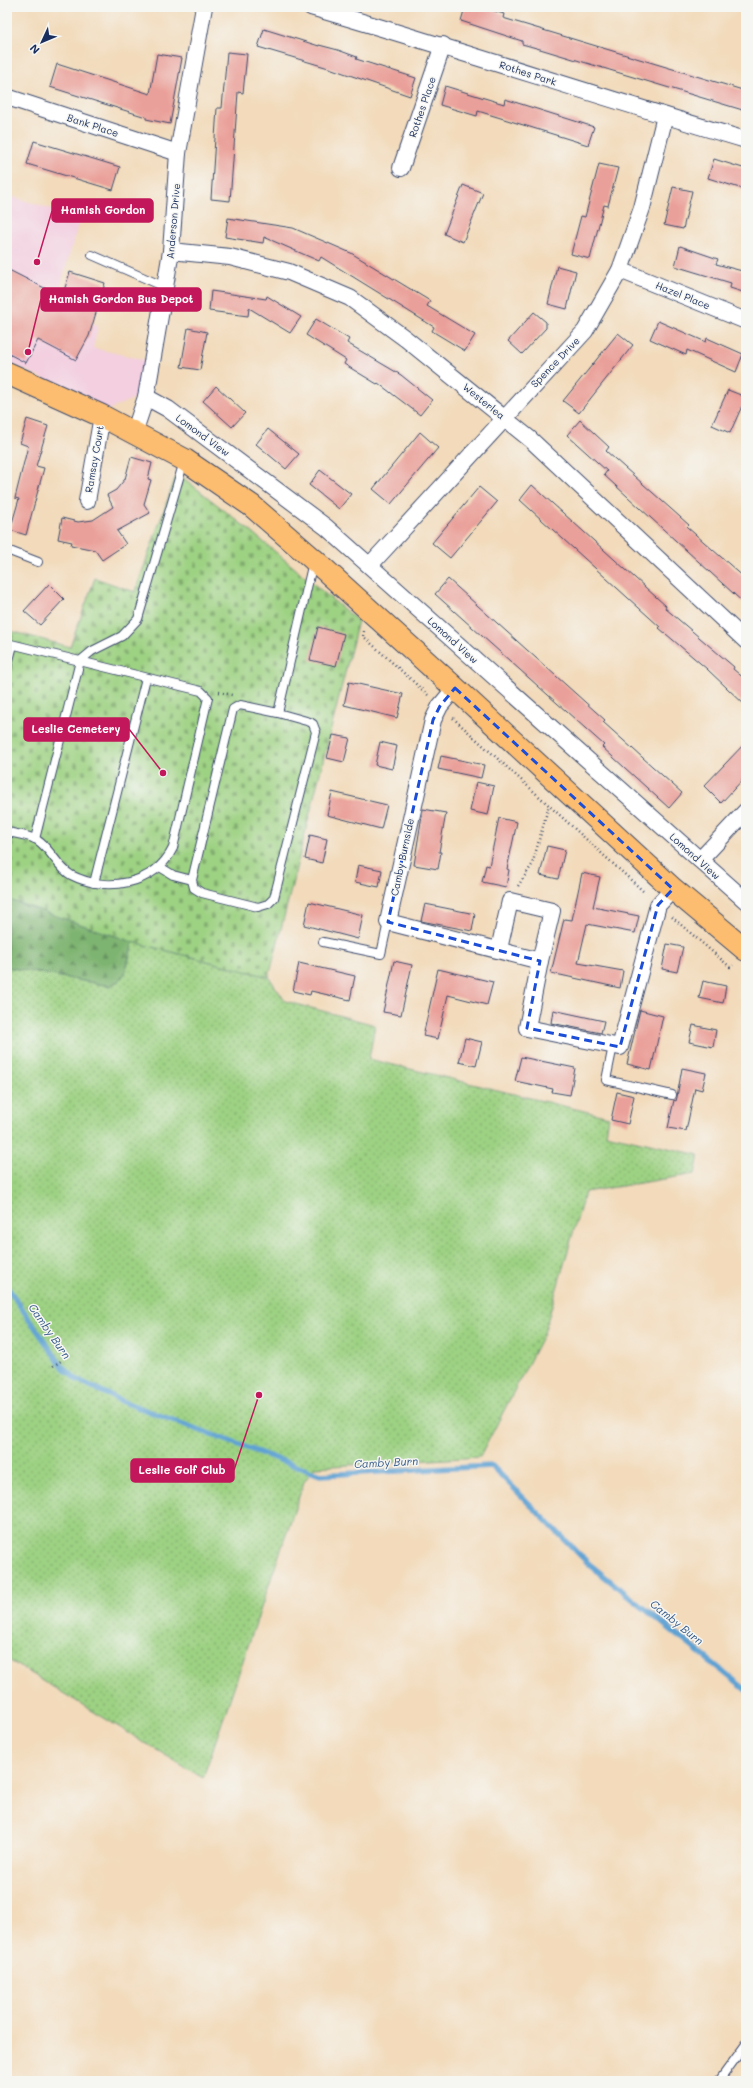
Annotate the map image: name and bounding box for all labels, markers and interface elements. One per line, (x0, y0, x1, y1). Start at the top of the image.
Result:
north arrow (22, 22, 62, 62)
text: N (26, 41, 43, 58)
street label: Rothes Park (498, 57, 558, 89)
street label: Rothes Place (405, 75, 439, 139)
street label: Bank Place (65, 110, 121, 140)
street label: Anderson Drive (163, 183, 183, 259)
callout: Hamish Gordon (52, 199, 153, 222)
text: Hamish Gordon (61, 202, 145, 217)
street label: Hazel Place (654, 278, 712, 312)
callout: Hamish Gordon Bus Depot (41, 288, 201, 311)
text: Hamish Gordon Bus Depot (49, 291, 194, 306)
street label: Spence Drive (527, 334, 583, 390)
street label: Westerlea (460, 380, 508, 422)
street label: Lomond View (173, 411, 233, 459)
street label: Ramsay Court (81, 424, 107, 494)
street label: Lomond View (425, 614, 481, 667)
callout: Leslie Cemetery (24, 718, 129, 741)
text: Leslie Cemetery (32, 721, 120, 736)
street label: Camby Burnside (387, 817, 417, 897)
street label: Lomond View (667, 830, 723, 883)
water label: Camby Burn (25, 1300, 75, 1362)
water label: Camby Burn (354, 1453, 418, 1471)
callout: Leslie Golf Club (131, 1459, 234, 1482)
text: Leslie Golf Club (139, 1462, 225, 1477)
water label: Camby Burn (647, 1596, 707, 1648)

